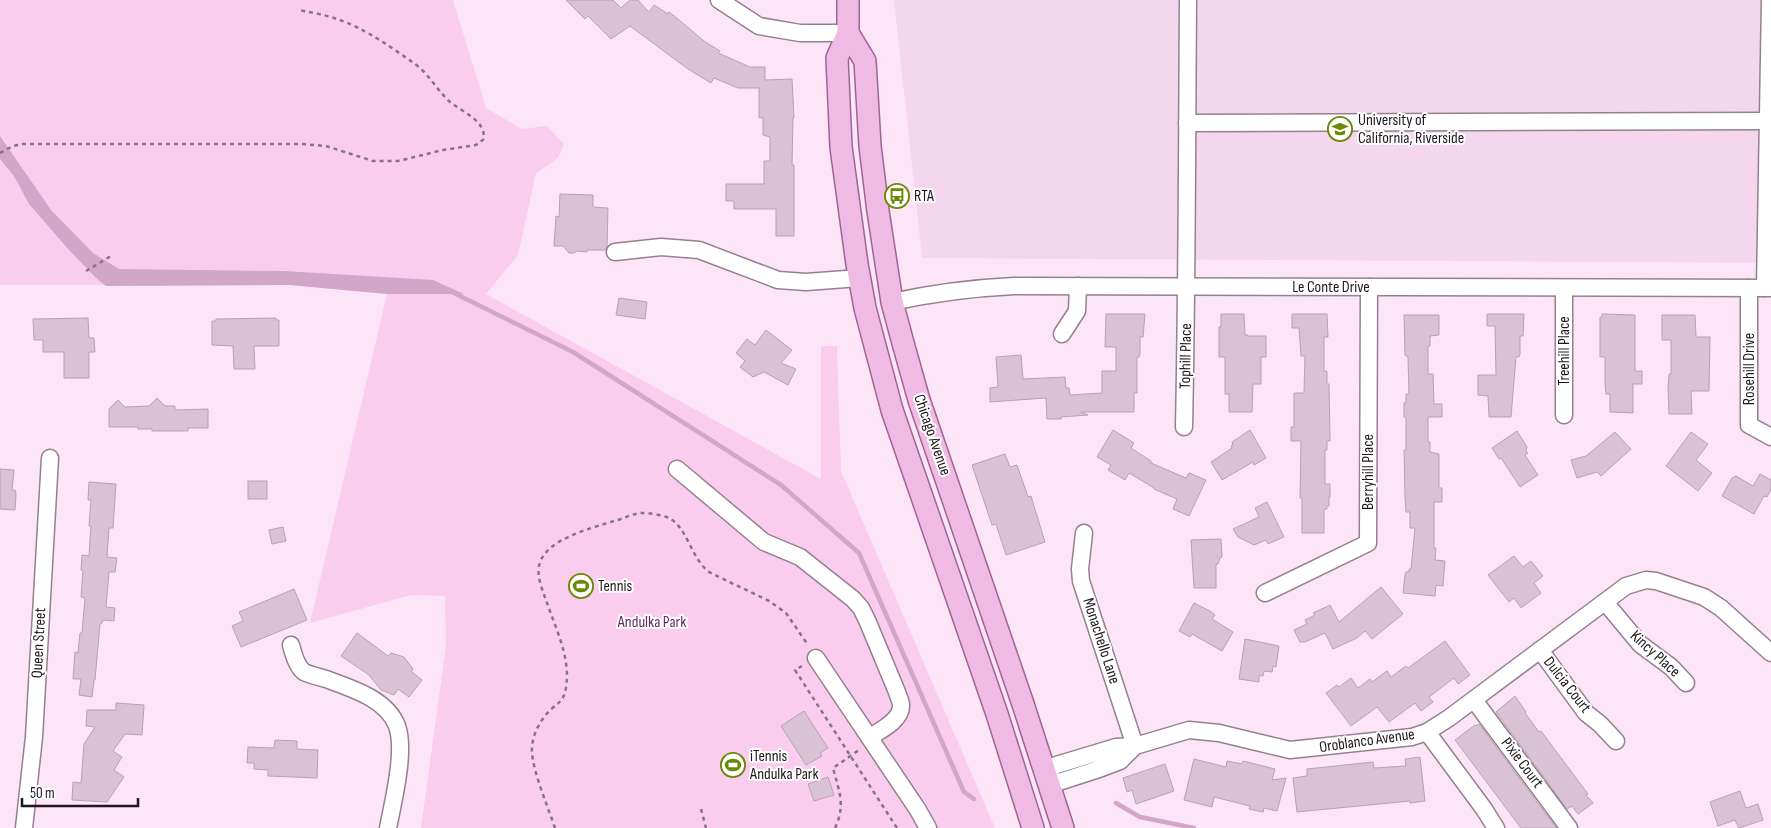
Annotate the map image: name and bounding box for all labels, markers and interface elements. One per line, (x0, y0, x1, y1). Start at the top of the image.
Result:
place label: University of California, Riverside (1358, 111, 1464, 148)
school or university icon: University of California, Riverside (1327, 116, 1353, 142)
bus stop icon: RTA (884, 183, 910, 209)
place label: RTA (914, 187, 934, 206)
street label: Le Conte Drive (1292, 278, 1370, 297)
street label: Treehill Place (1555, 316, 1574, 386)
street label: Tophill Place (1176, 323, 1196, 389)
street label: Rosehill Drive (1740, 333, 1759, 405)
street label: Chicago Avenue (909, 392, 955, 478)
street label: Berryhill Place (1359, 434, 1378, 510)
sports icon: Tennis (568, 573, 594, 599)
place label: Tennis (598, 577, 633, 596)
street label: Monachello Lane (1078, 596, 1124, 686)
street label: Queen Street (28, 607, 50, 679)
park label: Andulka Park (617, 613, 686, 632)
street label: Kincy Place (1626, 627, 1684, 681)
street label: Dulcia Court (1539, 653, 1595, 717)
street label: Oroblanco Avenue (1318, 725, 1416, 757)
street label: Pixie Court (1497, 734, 1547, 792)
place label: iTennis Andulka Park (749, 747, 819, 784)
sports icon: iTennis Andulka Park (720, 752, 746, 778)
scale bar (22, 776, 139, 808)
text: 50 m (30, 784, 55, 803)

